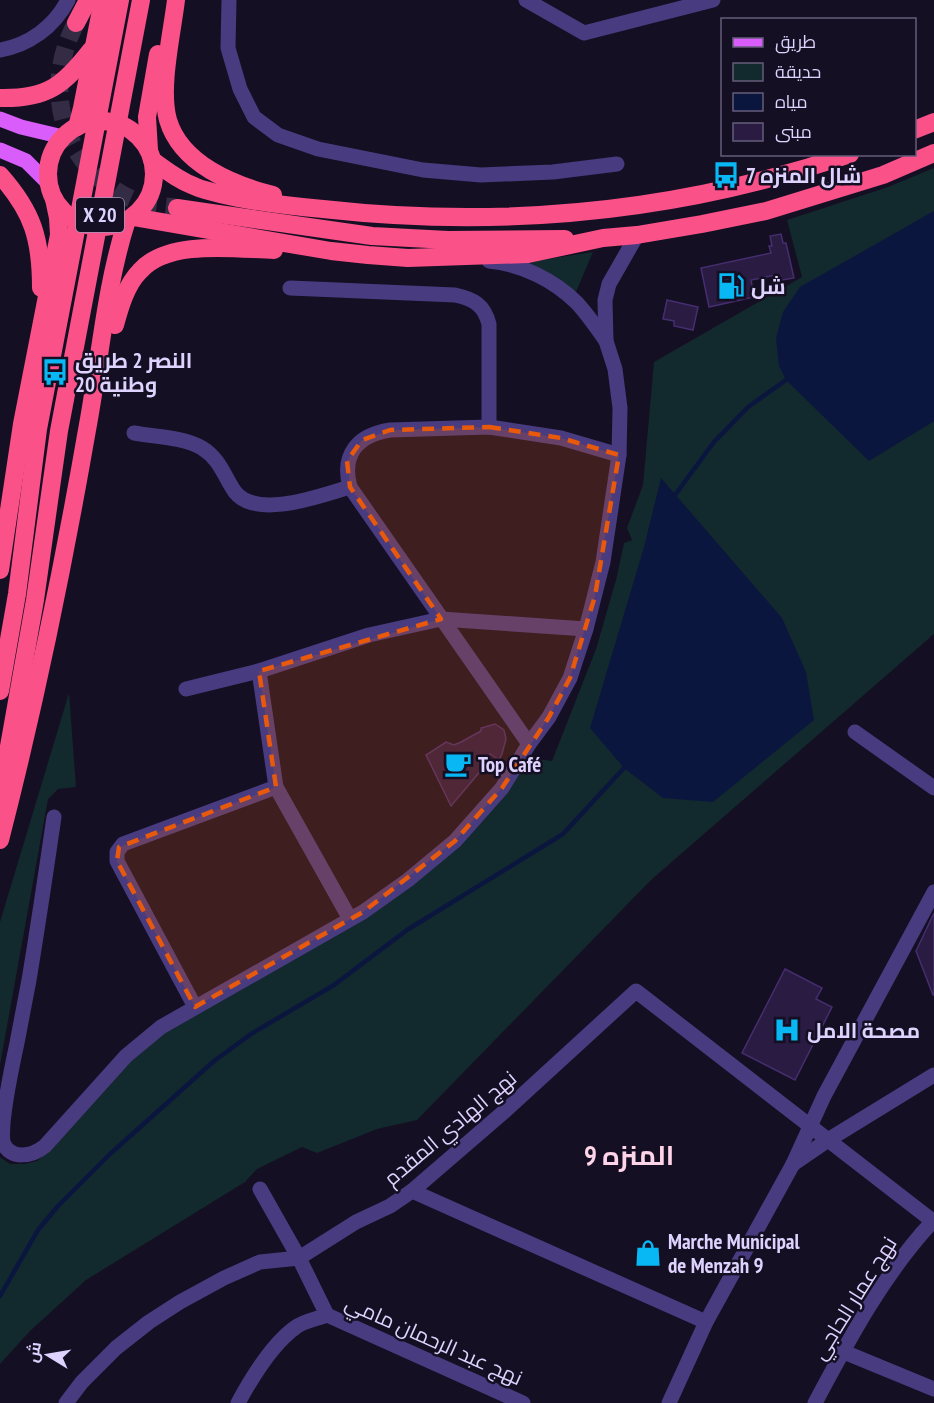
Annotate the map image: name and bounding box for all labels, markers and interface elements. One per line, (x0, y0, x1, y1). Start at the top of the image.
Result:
legend (721, 18, 916, 156)
text: طريق (775, 30, 816, 54)
text: حديقة (775, 60, 821, 83)
text: مياه (775, 90, 808, 113)
text: مبنى (775, 120, 812, 143)
bus stop icon: شال المنزه 7 (711, 160, 741, 190)
place label: شال المنزه 7 (746, 162, 861, 189)
road number: X 20 (76, 198, 124, 232)
fuel station icon: شل (716, 271, 746, 301)
place label: شل (751, 273, 786, 300)
place label: النصر 2 طريق وطنية 20 (75, 347, 192, 398)
bus stop icon: النصر 2 طريق وطنية 20 (40, 357, 70, 387)
cafe icon: Top Café (443, 749, 473, 779)
place label: Top Café (478, 751, 541, 778)
hospital icon: مصحة الامل (772, 1015, 802, 1045)
place label: مصحة الامل (807, 1017, 920, 1044)
street label: نهج الهادي المقدم (378, 1064, 524, 1194)
district label: المنزه 9 (584, 1138, 674, 1172)
place label: Marche Municipal de Menzah 9 (668, 1228, 800, 1279)
street label: نهج عمار الحاجي (805, 1231, 905, 1366)
shop icon: Marche Municipal de Menzah 9 (633, 1238, 663, 1268)
street label: نهج عبد الرحمان مامي (340, 1289, 527, 1394)
north arrow (18, 1325, 78, 1385)
text: ش (22, 1340, 45, 1364)

